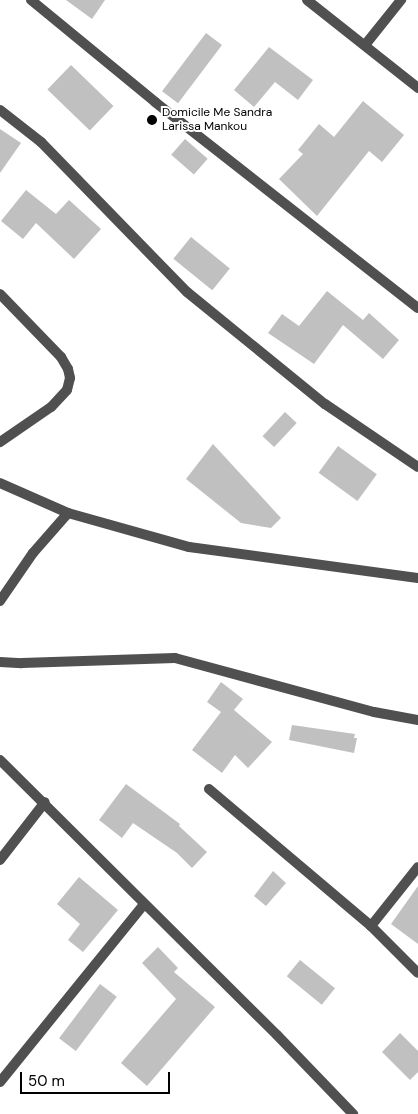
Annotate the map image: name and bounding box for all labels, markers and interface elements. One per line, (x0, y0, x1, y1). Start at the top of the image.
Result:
place label: Domicile Me Sandra Larissa Mankou (162, 106, 272, 134)
marker: Domicile Me Sandra Larissa Mankou (146, 114, 158, 126)
scale bar (22, 1062, 172, 1094)
text: 50 m (28, 1071, 65, 1091)

